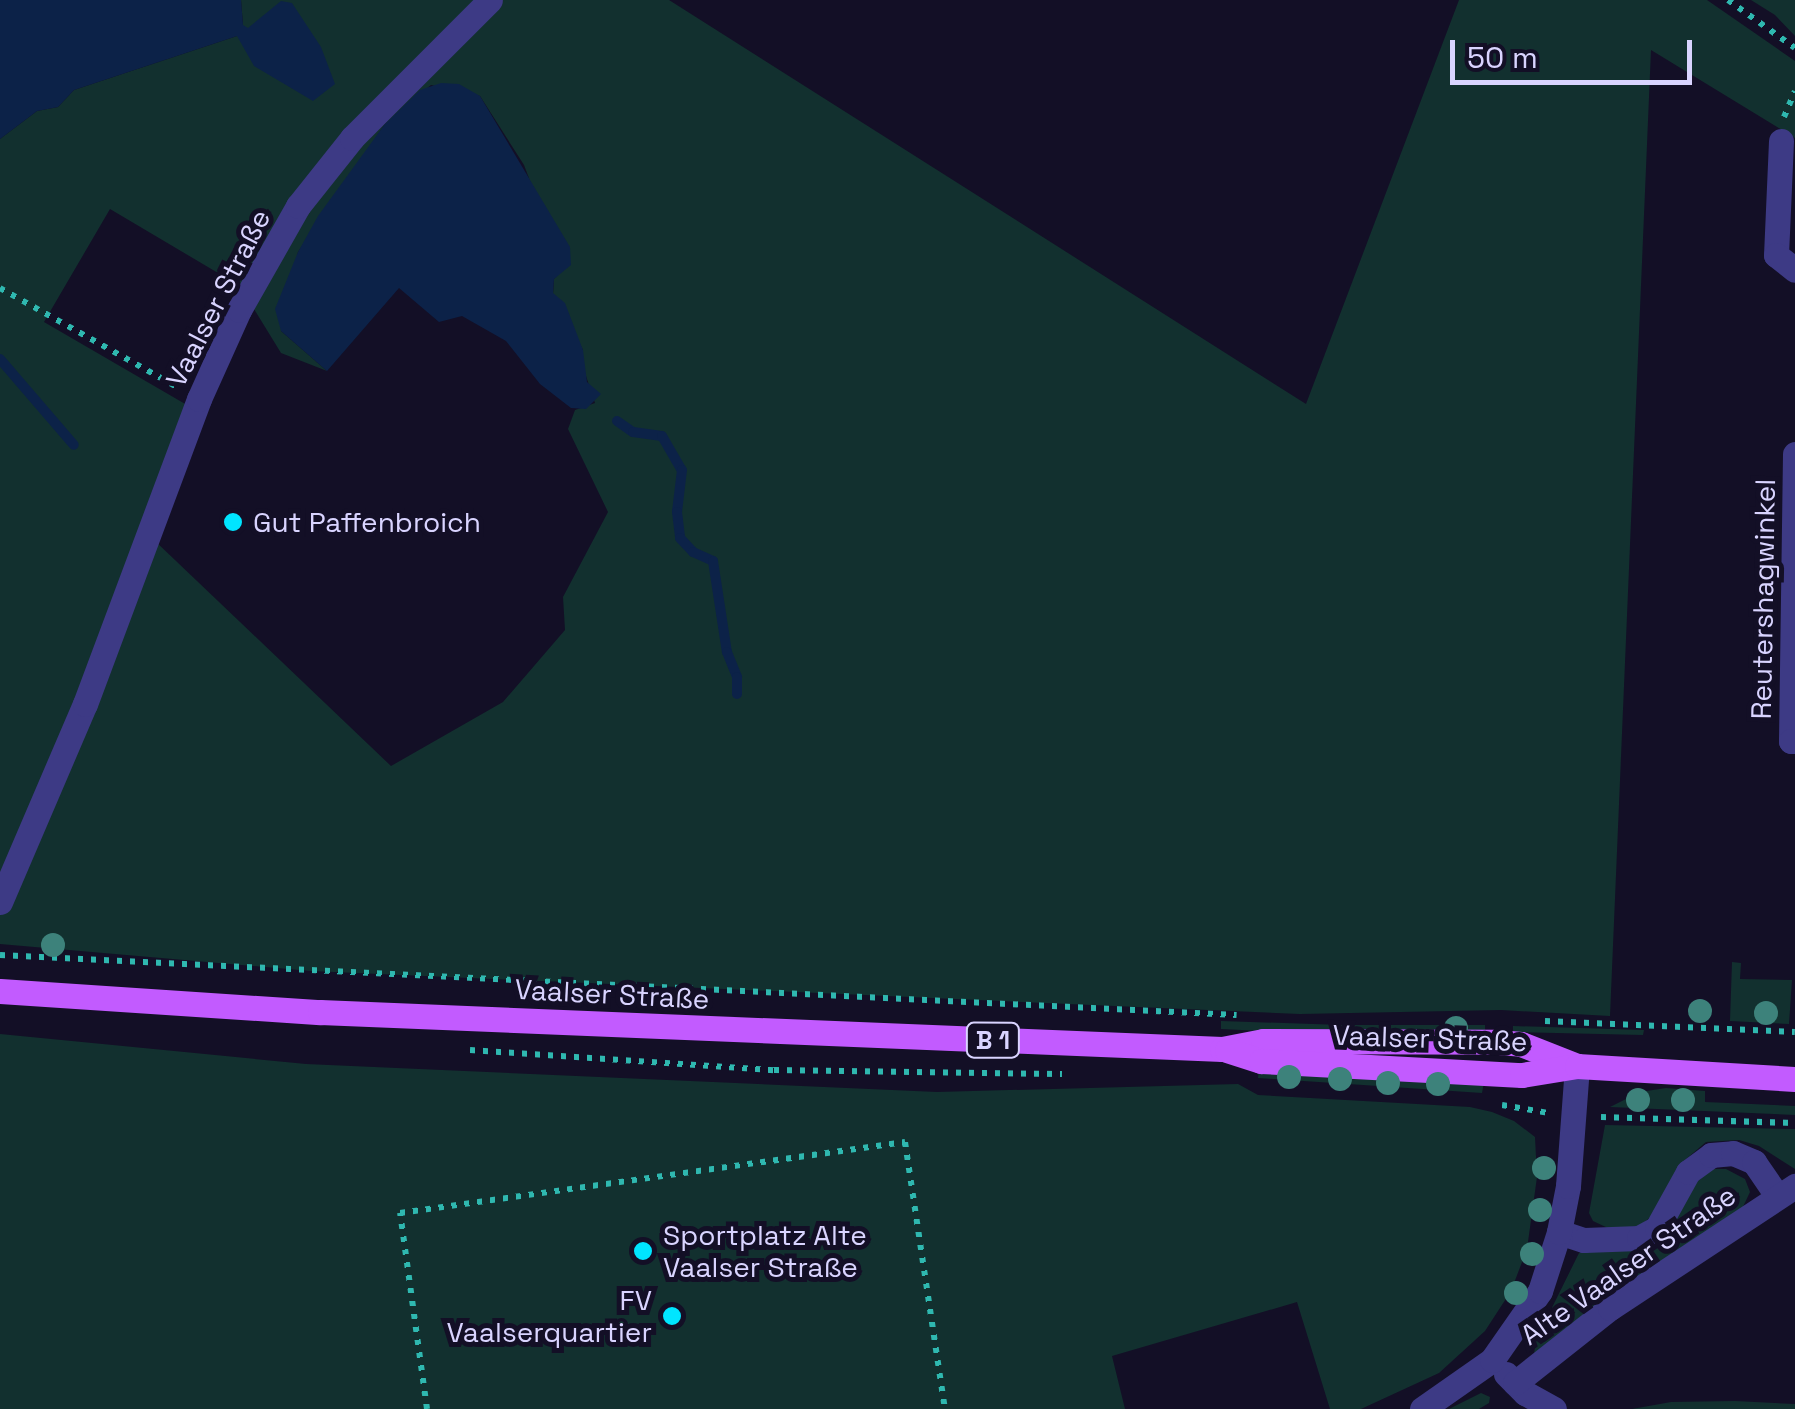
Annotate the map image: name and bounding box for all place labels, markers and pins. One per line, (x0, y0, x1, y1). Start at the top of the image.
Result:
place label: Gut Paffenbroich (253, 505, 481, 539)
marker: Gut Paffenbroich (222, 511, 244, 533)
place label: Sportplatz Alte Vaalser Straße (663, 1218, 867, 1284)
marker: Sportplatz Alte Vaalser Straße (632, 1240, 654, 1262)
place label: FV Vaalserquartier (447, 1283, 652, 1349)
marker: FV Vaalserquartier (661, 1305, 683, 1327)

